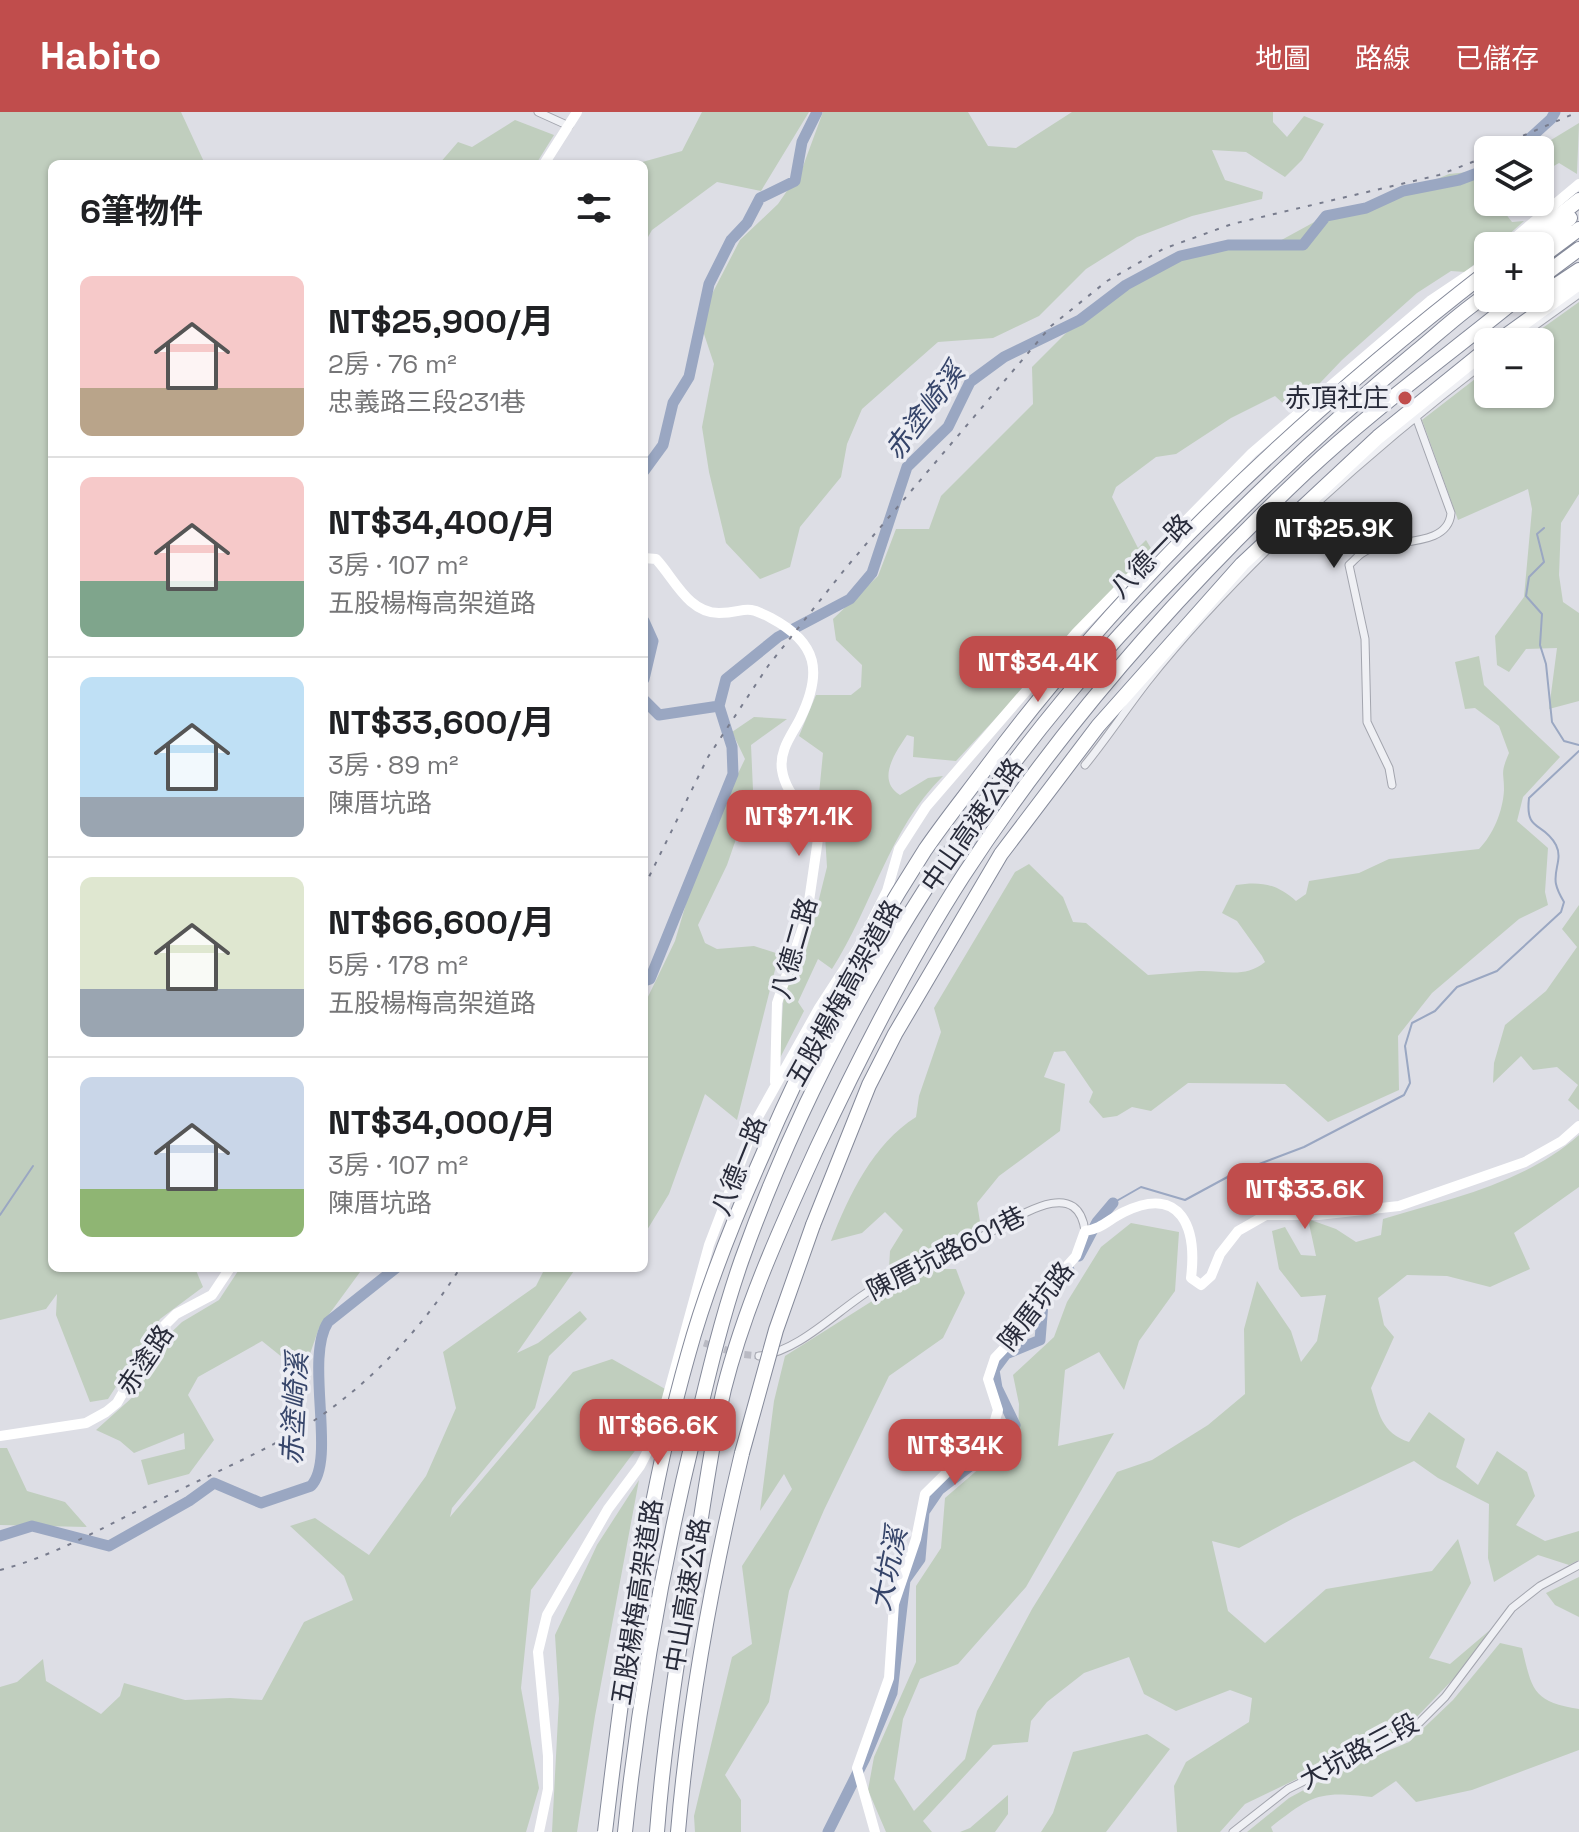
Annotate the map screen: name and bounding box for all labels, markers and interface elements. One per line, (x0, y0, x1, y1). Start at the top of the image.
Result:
text: Habito (40, 32, 161, 80)
text: 地圖 (1255, 40, 1311, 76)
text: 路線 (1355, 40, 1411, 76)
text: 已儲存 (1455, 40, 1539, 76)
map controls (1474, 136, 1554, 408)
button: layers (1474, 136, 1554, 216)
icon: filters (572, 186, 616, 230)
text: 6筆物件 (80, 190, 203, 233)
button: + (1474, 232, 1554, 312)
text: NT$25,900/月 (328, 300, 554, 343)
icon: home (144, 308, 240, 404)
button: − (1474, 328, 1554, 408)
text: 2房 · 76 m² (328, 347, 457, 381)
water label: 赤塗崎溪 (876, 352, 974, 467)
place label: 赤頂社庄 (1285, 381, 1389, 415)
text: 忠義路三段231巷 (328, 385, 526, 419)
marker: 赤頂社庄 (1396, 389, 1414, 407)
text: NT$34,400/月 (328, 501, 557, 544)
pin: NT$25.9K (1251, 502, 1417, 570)
street label: 八德一路 (1103, 507, 1199, 605)
icon: home (144, 509, 240, 605)
text: NT$25.9K (1274, 511, 1394, 545)
text: 3房 · 107 m² (328, 548, 468, 582)
text: 五股楊梅高架道路 (328, 586, 536, 620)
pin: NT$34.4K (955, 636, 1121, 704)
text: NT$34.4K (977, 645, 1099, 679)
text: NT$33,600/月 (328, 701, 555, 744)
icon: home (144, 709, 240, 805)
text: 3房 · 89 m² (328, 748, 459, 782)
street label: 中山高速公路 (913, 751, 1031, 899)
text: 陳厝坑路 (328, 786, 432, 820)
pin: NT$71.1K (716, 790, 882, 858)
text: NT$71.1K (745, 799, 853, 833)
street label: 八德二路 (763, 893, 825, 1003)
street label: 五股楊梅高架道路 (779, 894, 909, 1092)
text: NT$66,600/月 (328, 901, 555, 944)
icon: home (144, 909, 240, 1005)
text: 5房 · 178 m² (328, 948, 468, 982)
text: 五股楊梅高架道路 (328, 986, 536, 1020)
text: NT$34,000/月 (328, 1101, 557, 1144)
icon: home (144, 1109, 240, 1205)
street label: 八德一路 (704, 1111, 774, 1221)
text: 3房 · 107 m² (328, 1148, 468, 1182)
pin: NT$33.6K (1222, 1163, 1388, 1231)
text: NT$33.6K (1245, 1172, 1365, 1206)
text: 陳厝坑路 (328, 1186, 432, 1220)
street label: 陳厝坑路601巷 (861, 1198, 1031, 1308)
street label: 陳厝坑路 (991, 1255, 1081, 1357)
street label: 赤塗路 (109, 1318, 181, 1402)
water label: 赤塗崎溪 (273, 1348, 315, 1466)
pin: NT$66.6K (575, 1399, 741, 1467)
text: NT$66.6K (598, 1408, 718, 1442)
pin: NT$34K (890, 1419, 1020, 1487)
text: NT$34K (906, 1428, 1004, 1462)
street label: 五股楊梅高架道路 (604, 1497, 670, 1707)
street label: 中山高速公路 (657, 1515, 717, 1675)
water label: 大坑溪 (862, 1520, 915, 1614)
street label: 大坑路三段 (1294, 1705, 1424, 1797)

